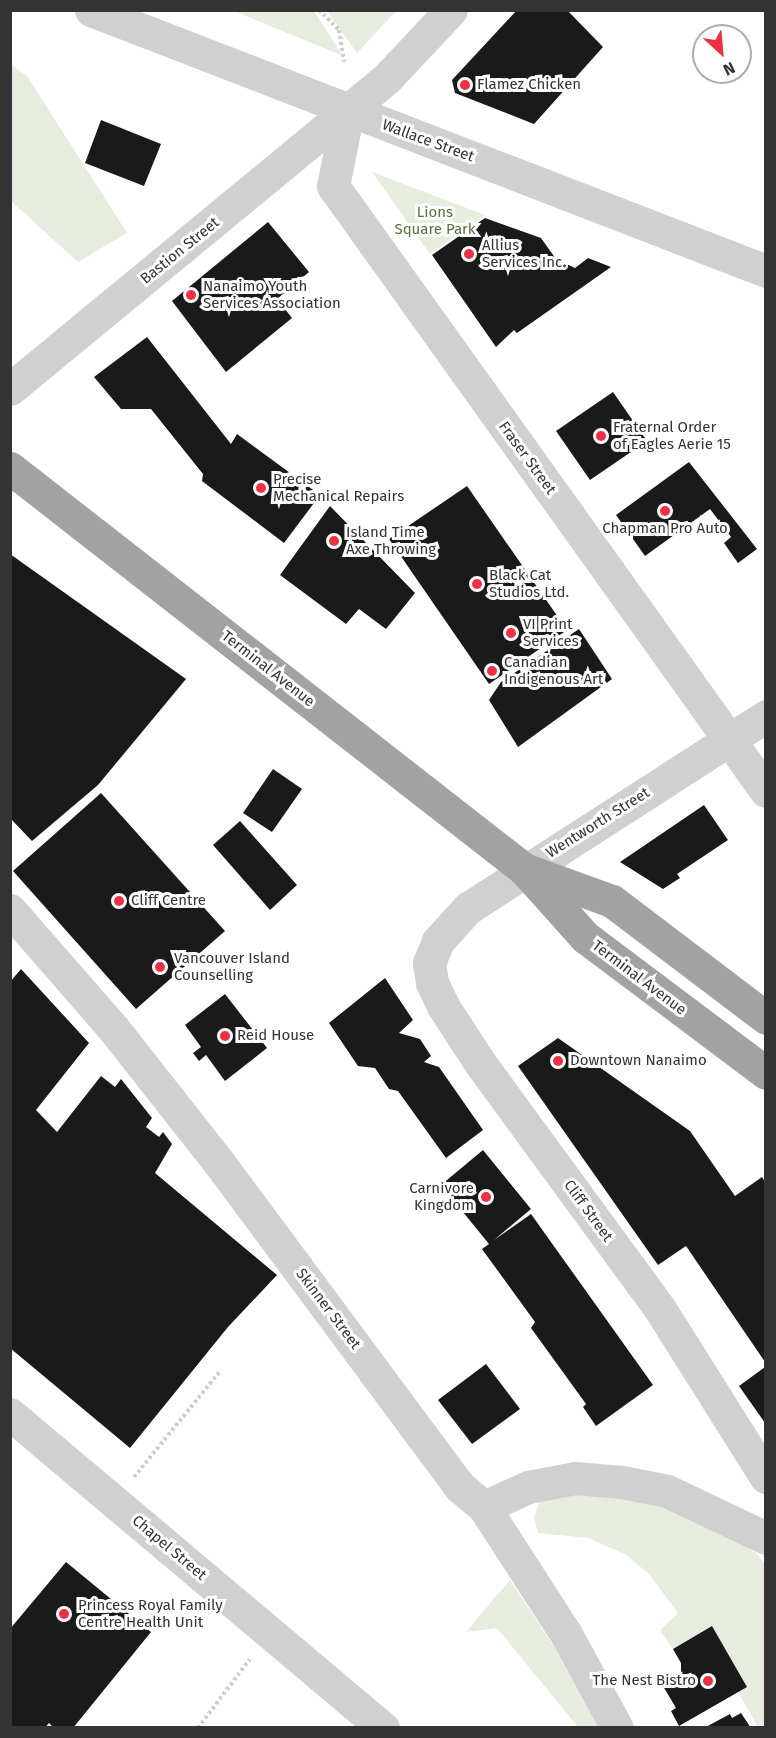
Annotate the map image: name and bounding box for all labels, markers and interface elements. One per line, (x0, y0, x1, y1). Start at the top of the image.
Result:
north arrow (692, 24, 752, 84)
text: N (720, 58, 738, 80)
place label: Flamez Chicken (477, 76, 581, 94)
marker: Flamez Chicken (458, 78, 472, 92)
street label: Wallace Street (380, 116, 476, 166)
park label: Lions Square Park (394, 203, 476, 238)
street label: Bastion Street (137, 214, 223, 288)
place label: Allius Services Inc. (482, 236, 566, 271)
marker: Allius Services Inc. (460, 245, 478, 263)
place label: Nanaimo Youth Services Association (203, 277, 341, 312)
marker: Nanaimo Youth Services Association (184, 288, 198, 302)
street label: Fraser Street (495, 418, 559, 498)
place label: Fraternal Order of Eagles Aerie 15 (613, 418, 731, 453)
marker: Fraternal Order of Eagles Aerie 15 (594, 429, 608, 443)
place label: Precise Mechanical Repairs (273, 470, 404, 505)
marker: Precise Mechanical Repairs (254, 481, 268, 495)
marker: Chapman Pro Auto (658, 504, 672, 518)
place label: Chapman Pro Auto (602, 520, 728, 538)
place label: Island Time Axe Throwing (346, 523, 436, 558)
marker: Island Time Axe Throwing (327, 534, 341, 548)
place label: Black Cat Studios Ltd. (489, 566, 569, 601)
marker: Black Cat Studios Ltd. (470, 577, 484, 591)
place label: VI Print Services (523, 615, 579, 650)
marker: VI Print Services (504, 626, 518, 640)
street label: Terminal Avenue (218, 627, 318, 711)
place label: Canadian Indigenous Art (504, 653, 603, 688)
marker: Canadian Indigenous Art (485, 664, 499, 678)
street label: Wentworth Street (543, 784, 653, 862)
place label: Cliff Centre (131, 892, 206, 910)
marker: Cliff Centre (112, 894, 126, 908)
street label: Terminal Avenue (588, 937, 690, 1019)
place label: Vancouver Island Counselling (174, 949, 290, 984)
marker: Vancouver Island Counselling (151, 958, 169, 976)
place label: Reid House (237, 1027, 314, 1045)
marker: Reid House (218, 1029, 232, 1043)
place label: Downtown Nanaimo (570, 1052, 707, 1070)
marker: Downtown Nanaimo (551, 1054, 565, 1068)
street label: Cliff Street (560, 1177, 616, 1245)
place label: Carnivore Kingdom (409, 1179, 474, 1214)
marker: Carnivore Kingdom (479, 1190, 493, 1204)
street label: Skinner Street (292, 1265, 364, 1353)
street label: Chapel Street (128, 1512, 210, 1584)
place label: Princess Royal Family Centre Health Unit (78, 1596, 223, 1631)
marker: Princess Royal Family Centre Health Unit (55, 1605, 73, 1623)
place label: The Nest Bistro (593, 1672, 696, 1690)
marker: The Nest Bistro (701, 1674, 715, 1688)

